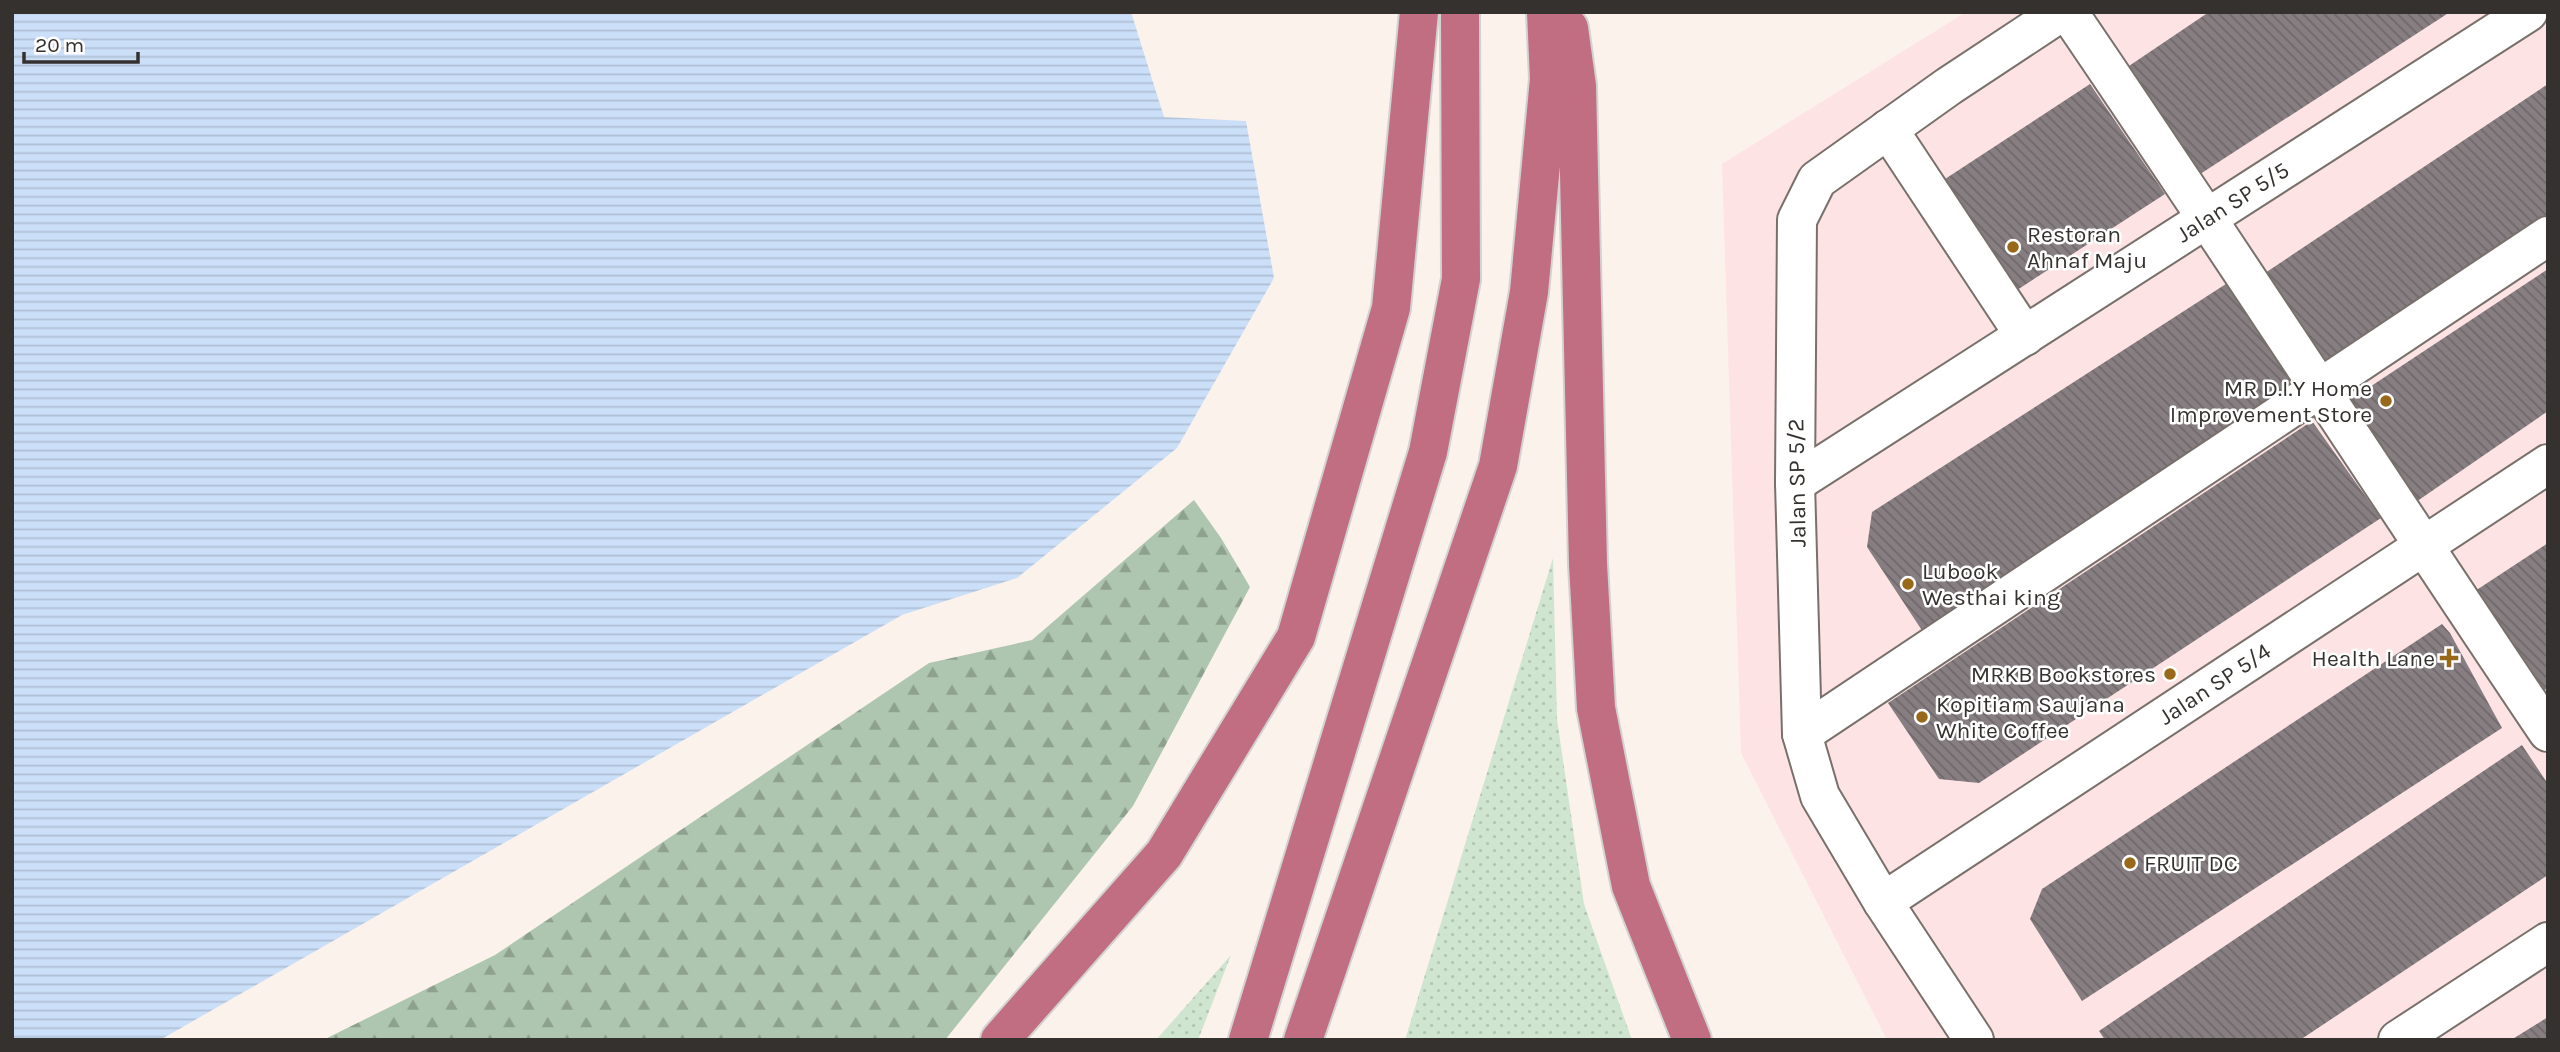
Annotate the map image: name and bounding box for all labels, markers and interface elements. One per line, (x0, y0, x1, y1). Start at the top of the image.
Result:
scale bar (24, 21, 138, 65)
text: 20 m (35, 33, 84, 57)
street label: Jalan SP 5/5 (2171, 156, 2294, 248)
place label: Restoran Ahnaf Maju (2027, 221, 2147, 274)
marker: Restoran Ahnaf Maju (2005, 239, 2021, 255)
place label: MR D.I.Y Home Improvement Store (2170, 375, 2372, 428)
marker: MR D.I.Y Home Improvement Store (2378, 393, 2394, 409)
street label: Jalan SP 5/2 (1782, 418, 1812, 548)
place label: Lubook Westhai king (1922, 558, 2060, 611)
marker: Lubook Westhai king (1900, 576, 1916, 592)
street label: Jalan SP 5/4 (2154, 637, 2276, 730)
place label: Health Lane (2312, 645, 2435, 672)
marker: Health Lane (2441, 650, 2457, 666)
place label: MRKB Bookstores (1971, 661, 2156, 688)
marker: MRKB Bookstores (2162, 666, 2178, 682)
place label: Kopitiam Saujana White Coffee (1936, 691, 2125, 744)
marker: Kopitiam Saujana White Coffee (1914, 709, 1930, 725)
place label: FRUIT DC (2144, 850, 2238, 877)
marker: FRUIT DC (2122, 855, 2138, 871)

